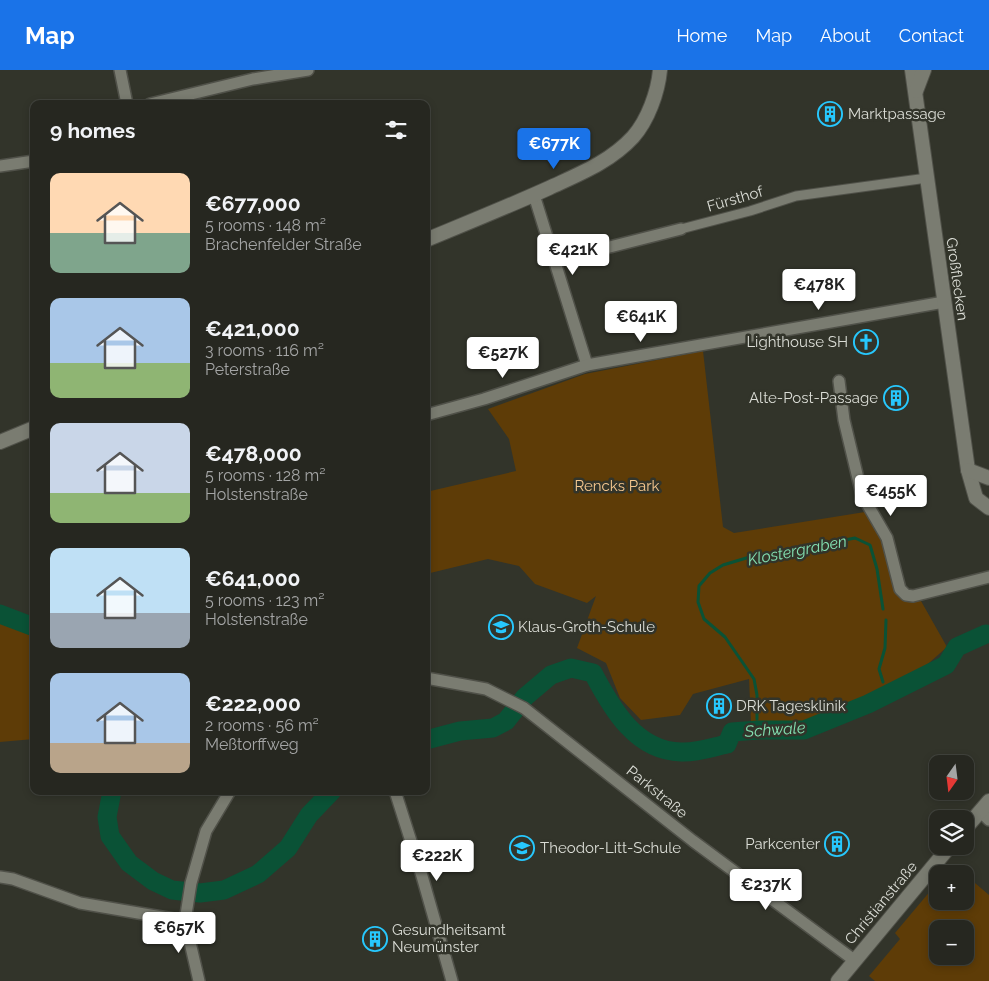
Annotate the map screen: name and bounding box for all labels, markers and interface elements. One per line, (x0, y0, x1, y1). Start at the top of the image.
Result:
text: Map (25, 21, 75, 50)
text: Home (676, 25, 727, 46)
text: Map (755, 25, 792, 46)
text: About (820, 25, 871, 46)
text: Contact (899, 25, 964, 46)
building icon: Marktpassage (817, 101, 843, 127)
place label: Marktpassage (848, 105, 946, 123)
icon: filters (382, 116, 410, 144)
text: 9 homes (50, 118, 135, 143)
pin: €677K (519, 128, 589, 170)
text: €677K (528, 134, 580, 153)
street label: Fürsthof (705, 182, 766, 216)
text: €677,000 (205, 191, 301, 216)
icon: home (90, 193, 150, 253)
text: 5 rooms · 148 m² (205, 216, 326, 235)
pin: €421K (538, 234, 608, 276)
text: Brachenfelder Straße (205, 235, 362, 254)
street label: Großflecken (942, 236, 972, 322)
text: €421K (548, 240, 598, 259)
pin: €478K (784, 268, 854, 311)
text: €478K (793, 275, 845, 294)
pin: €641K (606, 300, 676, 343)
text: €641K (616, 307, 666, 326)
text: €421,000 (205, 316, 300, 341)
icon: home (90, 318, 150, 378)
church icon: Lighthouse SH (853, 329, 879, 355)
place label: Lighthouse SH (746, 333, 848, 351)
pin: €527K (468, 336, 538, 379)
text: 3 rooms · 116 m² (205, 341, 324, 360)
text: €527K (478, 343, 528, 362)
text: Peterstraße (205, 360, 290, 379)
building icon: Alte-Post-Passage (883, 385, 909, 411)
place label: Alte-Post-Passage (749, 389, 878, 407)
text: €478,000 (205, 441, 302, 466)
icon: home (90, 443, 150, 503)
text: 5 rooms · 128 m² (205, 466, 325, 485)
pin: €455K (856, 474, 926, 517)
park label: Rencks Park (575, 477, 660, 495)
text: €455K (866, 481, 916, 500)
text: Holstenstraße (205, 485, 308, 504)
water label: Klostergraben (746, 532, 848, 569)
text: €641,000 (205, 566, 300, 591)
icon: home (90, 568, 150, 628)
text: 5 rooms · 123 m² (205, 591, 325, 610)
text: Holstenstraße (205, 610, 308, 629)
school or university icon: Klaus-Groth-Schule (488, 614, 514, 640)
place label: Klaus-Groth-Schule (518, 618, 655, 636)
text: €222,000 (205, 691, 301, 716)
icon: home (90, 693, 150, 753)
building icon: DRK Tagesklinik (706, 693, 732, 719)
place label: DRK Tagesklinik (736, 697, 846, 715)
text: 2 rooms · 56 m² (205, 716, 319, 735)
water label: Schwale (743, 718, 806, 741)
text: Meßtorffweg (205, 735, 299, 754)
north arrow (929, 755, 974, 800)
map controls (929, 755, 974, 965)
street label: Parkstraße (623, 762, 691, 822)
button: layers (929, 810, 974, 855)
building icon: Parkcenter (824, 831, 850, 857)
school or university icon: Theodor-Litt-Schule (509, 835, 535, 861)
place label: Parkcenter (745, 835, 821, 853)
place label: Theodor-Litt-Schule (540, 839, 681, 857)
pin: €222K (402, 840, 472, 882)
text: €222K (412, 846, 462, 865)
street label: Christianstraße (841, 858, 921, 948)
button: + (929, 865, 974, 910)
pin: €237K (731, 868, 801, 911)
text: €237K (741, 875, 791, 894)
pin: €657K (144, 912, 214, 954)
text: €657K (153, 918, 205, 937)
button: − (929, 920, 974, 965)
place label: Gesundheitsamt Neumünster (392, 921, 506, 956)
building icon: Gesundheitsamt Neumünster (362, 926, 388, 952)

